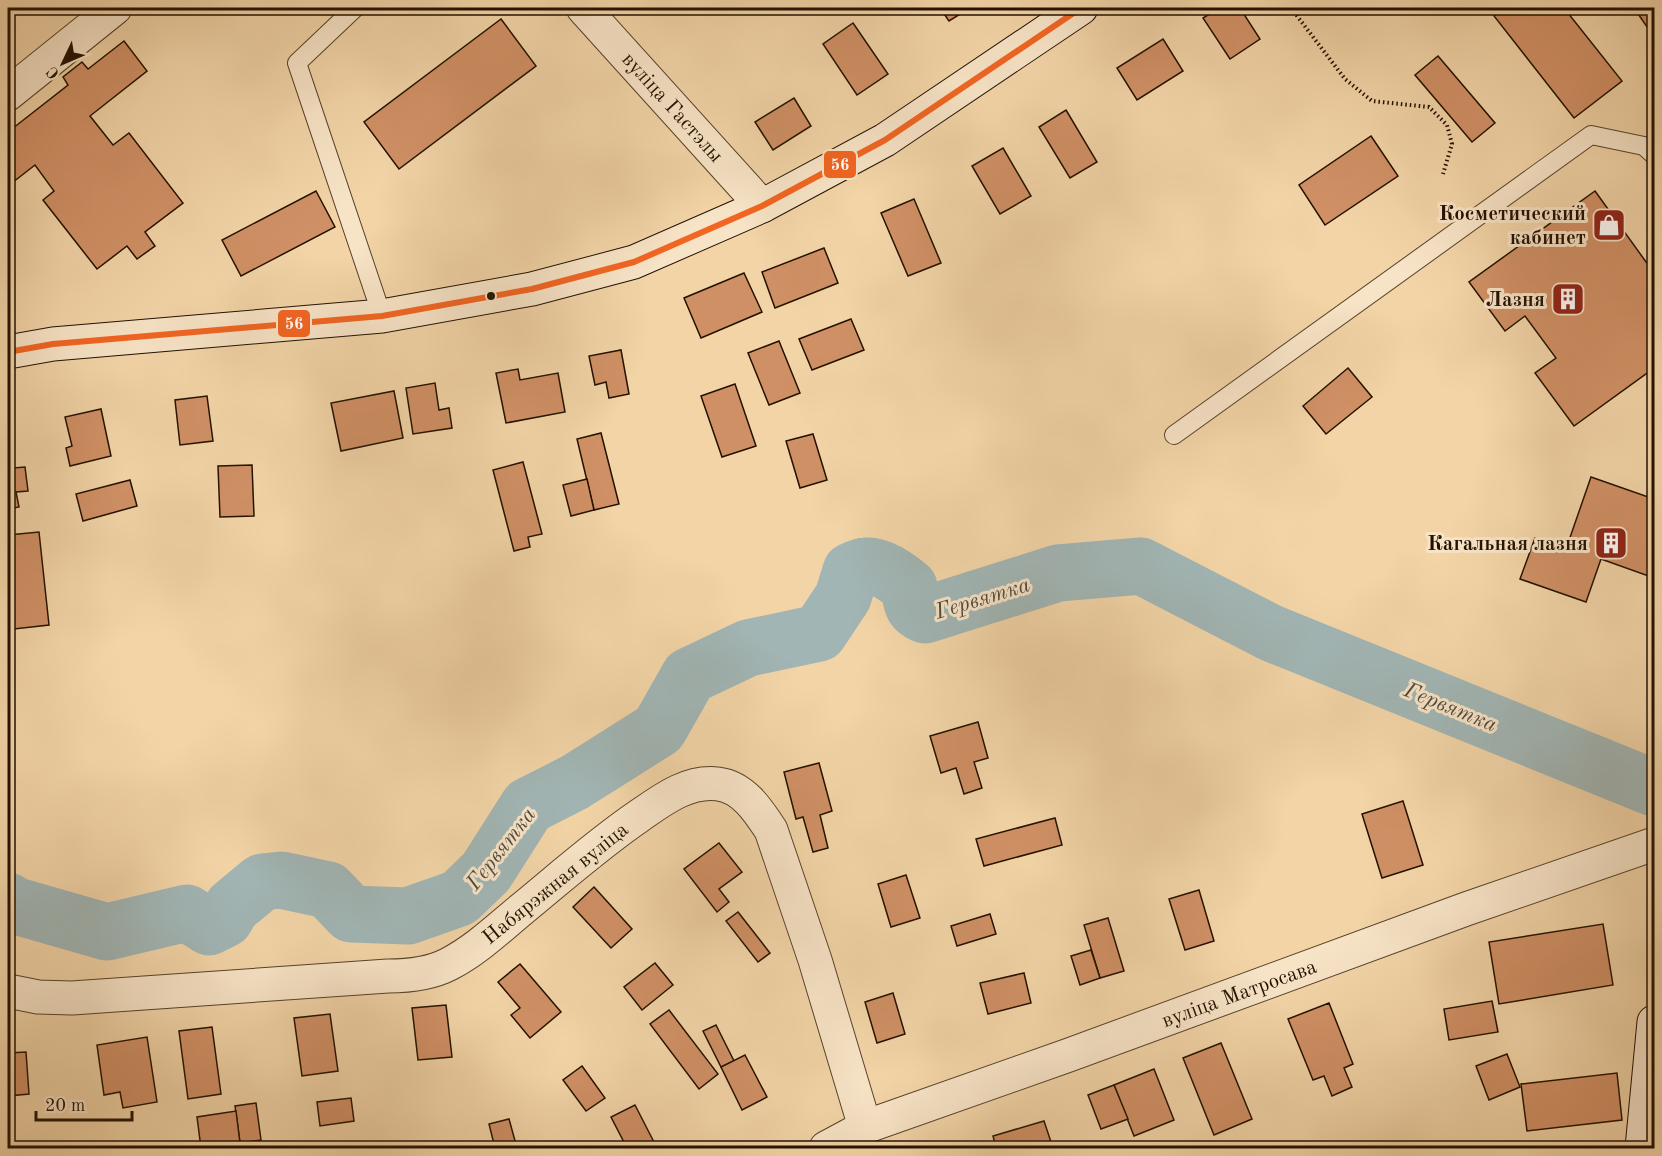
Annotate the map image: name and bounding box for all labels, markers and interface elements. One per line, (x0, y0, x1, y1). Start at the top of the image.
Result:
north arrow (33, 33, 93, 93)
street label: вуліца Гастэлы (617, 49, 727, 167)
text: С (44, 63, 63, 81)
line badge: 56 (823, 150, 857, 179)
text: 56 (831, 158, 849, 174)
place label: Косметический кабинет (1439, 204, 1586, 249)
shop icon: Косметический кабинет (1591, 207, 1627, 243)
building icon: Лазня (1550, 281, 1586, 317)
unlabelled marker (485, 290, 497, 302)
place label: Лазня (1486, 290, 1545, 311)
line badge: 56 (277, 309, 311, 338)
text: 56 (285, 317, 303, 333)
building icon: Кагальная лазня (1593, 525, 1629, 561)
place label: Кагальная лазня (1427, 534, 1588, 555)
water label: Гервятка (931, 574, 1033, 624)
water label: Гервятка (1400, 679, 1500, 737)
water label: Гервятка (462, 804, 541, 895)
street label: Набярэжная вуліца (479, 819, 633, 949)
street label: вуліца Матросава (1159, 957, 1320, 1032)
scale bar (36, 1084, 132, 1122)
text: 20 m (45, 1097, 85, 1115)

